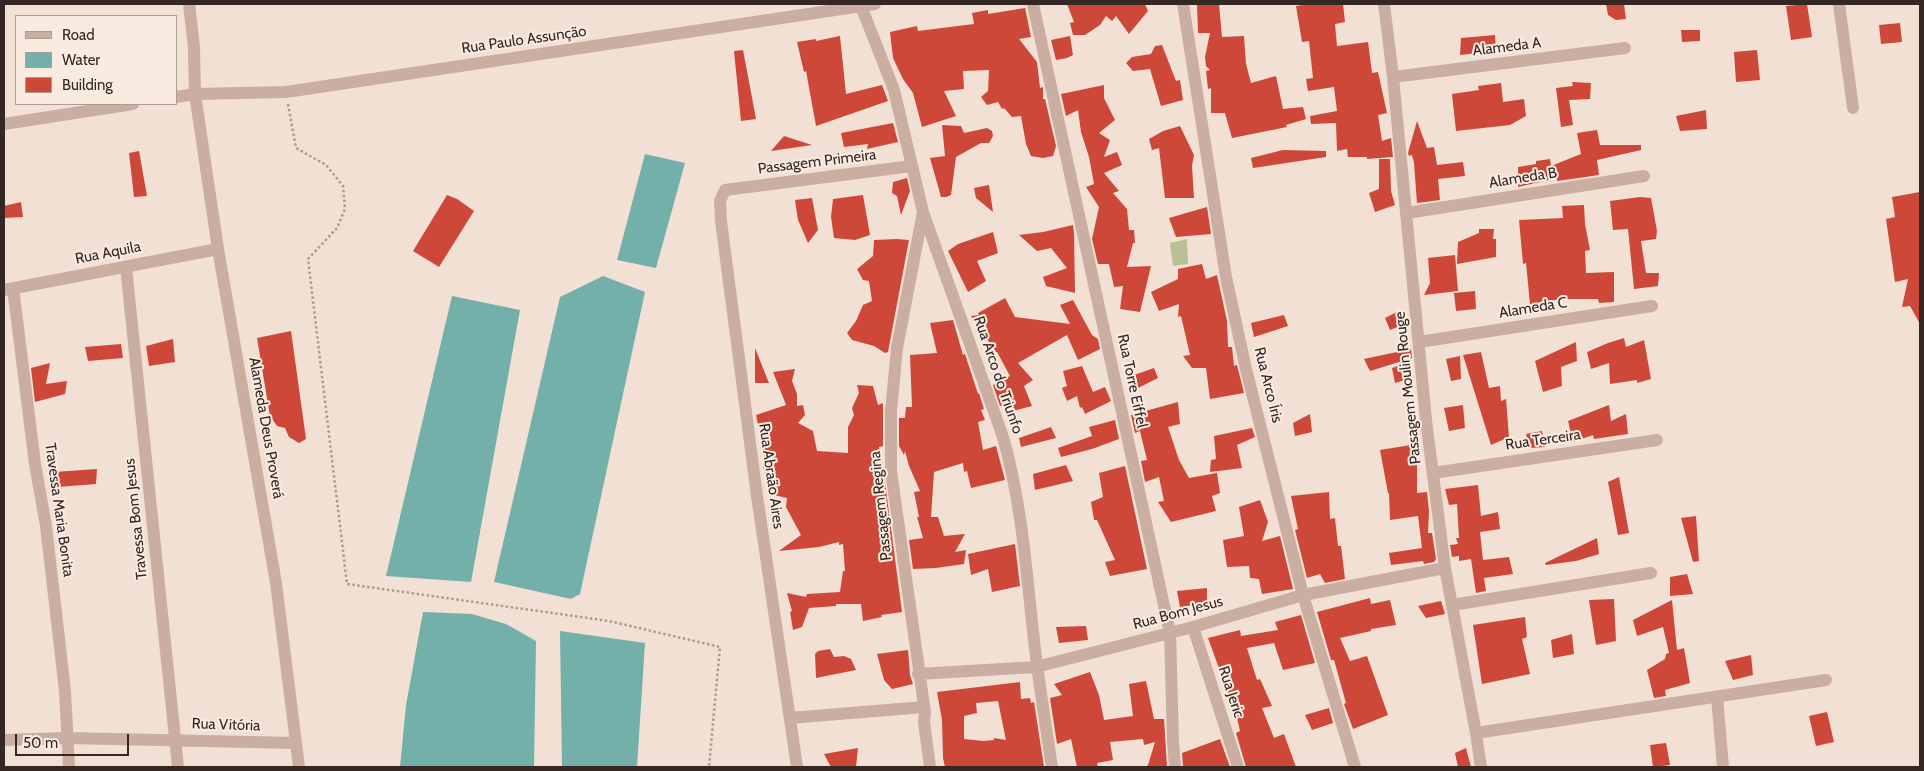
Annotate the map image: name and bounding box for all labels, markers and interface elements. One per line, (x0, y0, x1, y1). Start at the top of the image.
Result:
legend (15, 15, 178, 105)
street label: Rua Paulo Assunção (460, 22, 588, 58)
text: Road (62, 26, 95, 44)
street label: Alameda A (1472, 34, 1542, 60)
text: Water (62, 51, 100, 69)
text: Building (62, 76, 113, 94)
street label: Passagem Primeira (757, 146, 877, 178)
street label: Alameda B (1488, 164, 1558, 192)
street label: Rua Aquila (74, 238, 142, 268)
street label: Alameda C (1498, 294, 1568, 322)
street label: Passagem Moulin Rouge (1391, 311, 1425, 465)
street label: Rua Arco do Triunfo (969, 314, 1027, 436)
street label: Rua Torre Eiffel (1113, 332, 1151, 430)
street label: Rua Arco Íris (1250, 345, 1286, 425)
street label: Alameda Deus Proverá (245, 356, 287, 500)
street label: Rua Abraão Aires (755, 422, 787, 530)
street label: Rua Terceira (1504, 426, 1582, 454)
street label: Travessa Maria Bonita (41, 442, 77, 578)
street label: Passagem Regina (866, 450, 896, 562)
street label: Travessa Bom Jesus (121, 458, 151, 580)
street label: Rua Bom Jesus (1131, 592, 1225, 634)
street label: Rua Jeric (1214, 664, 1248, 720)
street label: Rua Vitória (191, 715, 261, 735)
scale bar (18, 724, 131, 756)
text: 50 m (23, 734, 58, 752)

